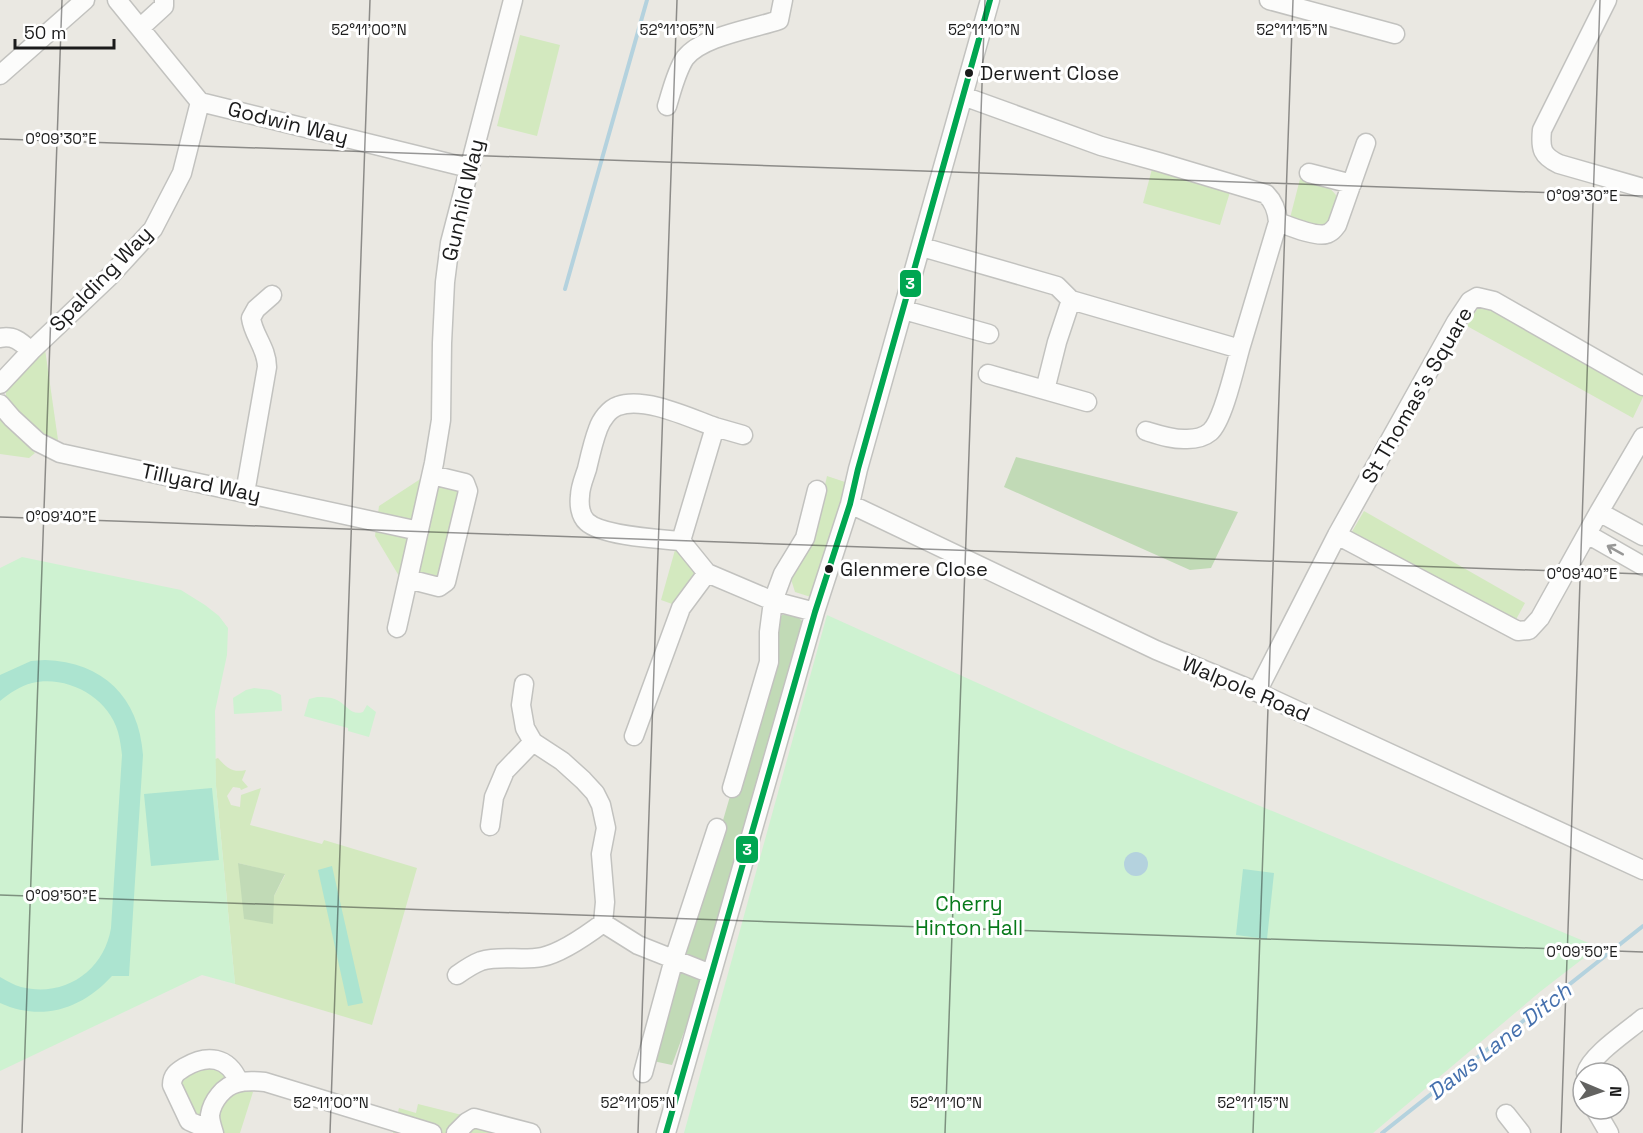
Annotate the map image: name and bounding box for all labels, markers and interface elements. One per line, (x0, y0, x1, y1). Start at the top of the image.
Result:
scale bar (15, 12, 114, 50)
text: 52°11'00"N (331, 20, 407, 39)
text: 52°11'05"N (640, 20, 714, 39)
text: 52°11'10"N (948, 20, 1020, 39)
text: 52°11'15"N (1256, 20, 1328, 39)
text: 50 m (24, 21, 66, 44)
place label: Derwent Close (980, 60, 1119, 86)
marker: Derwent Close (963, 67, 975, 79)
street label: Godwin Way (225, 95, 351, 151)
text: 0°09'30"E (25, 129, 97, 148)
street label: Gunhild Way (435, 136, 490, 264)
text: 0°09'30"E (1546, 186, 1618, 205)
street label: Spalding Way (43, 220, 158, 337)
line badge: 3 (899, 269, 922, 298)
text: 3 (905, 273, 915, 294)
street label: St Thomas's Square (1355, 302, 1478, 488)
street label: Tillyard Way (139, 457, 263, 508)
text: 0°09'40"E (25, 507, 97, 526)
one-way arrow (1607, 544, 1624, 556)
place label: Glenmere Close (840, 556, 988, 582)
marker: Glenmere Close (823, 563, 835, 575)
text: 0°09'40"E (1546, 564, 1618, 583)
street label: Walpole Road (1178, 649, 1314, 728)
line badge: 3 (735, 835, 759, 864)
text: 3 (742, 839, 752, 860)
text: 0°09'50"E (25, 886, 97, 905)
park label: Cherry Hinton Hall (915, 890, 1023, 941)
text: 0°09'50"E (1546, 942, 1618, 961)
water label: Daws Lane Ditch (1421, 976, 1577, 1106)
north arrow (1571, 1061, 1631, 1121)
text: N (1605, 1086, 1626, 1097)
text: 52°11'00"N (293, 1093, 369, 1112)
text: 52°11'05"N (601, 1093, 675, 1112)
text: 52°11'10"N (910, 1093, 982, 1112)
text: 52°11'15"N (1217, 1093, 1289, 1112)

